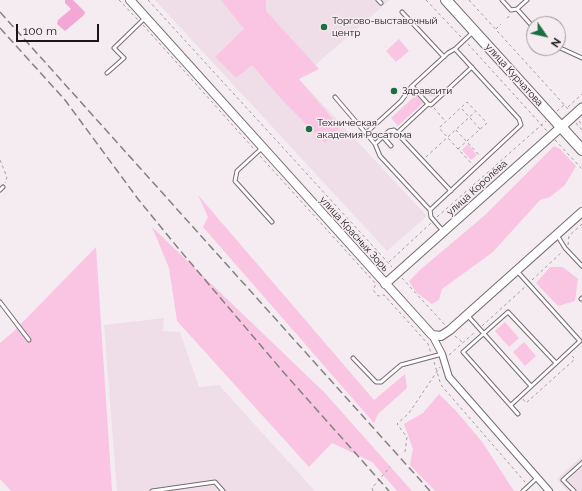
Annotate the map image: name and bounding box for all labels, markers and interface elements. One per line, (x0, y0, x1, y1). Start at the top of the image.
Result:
place label: Торгово-выставочный центр (332, 15, 437, 38)
scale bar (18, 16, 101, 42)
north arrow (526, 16, 566, 56)
marker: Торгово-выставочный центр (319, 22, 329, 32)
text: 100 m (23, 24, 57, 38)
text: N (548, 35, 563, 50)
street label: улица Курчатова (483, 41, 545, 109)
place label: Здравсити (402, 85, 452, 97)
marker: Здравсити (389, 86, 399, 96)
place label: Техническая академия Росатома (317, 117, 412, 140)
marker: Техническая академия Росатома (304, 124, 314, 134)
street label: улица Королёва (444, 158, 510, 218)
street label: улица Красных Зорь (317, 194, 391, 274)

